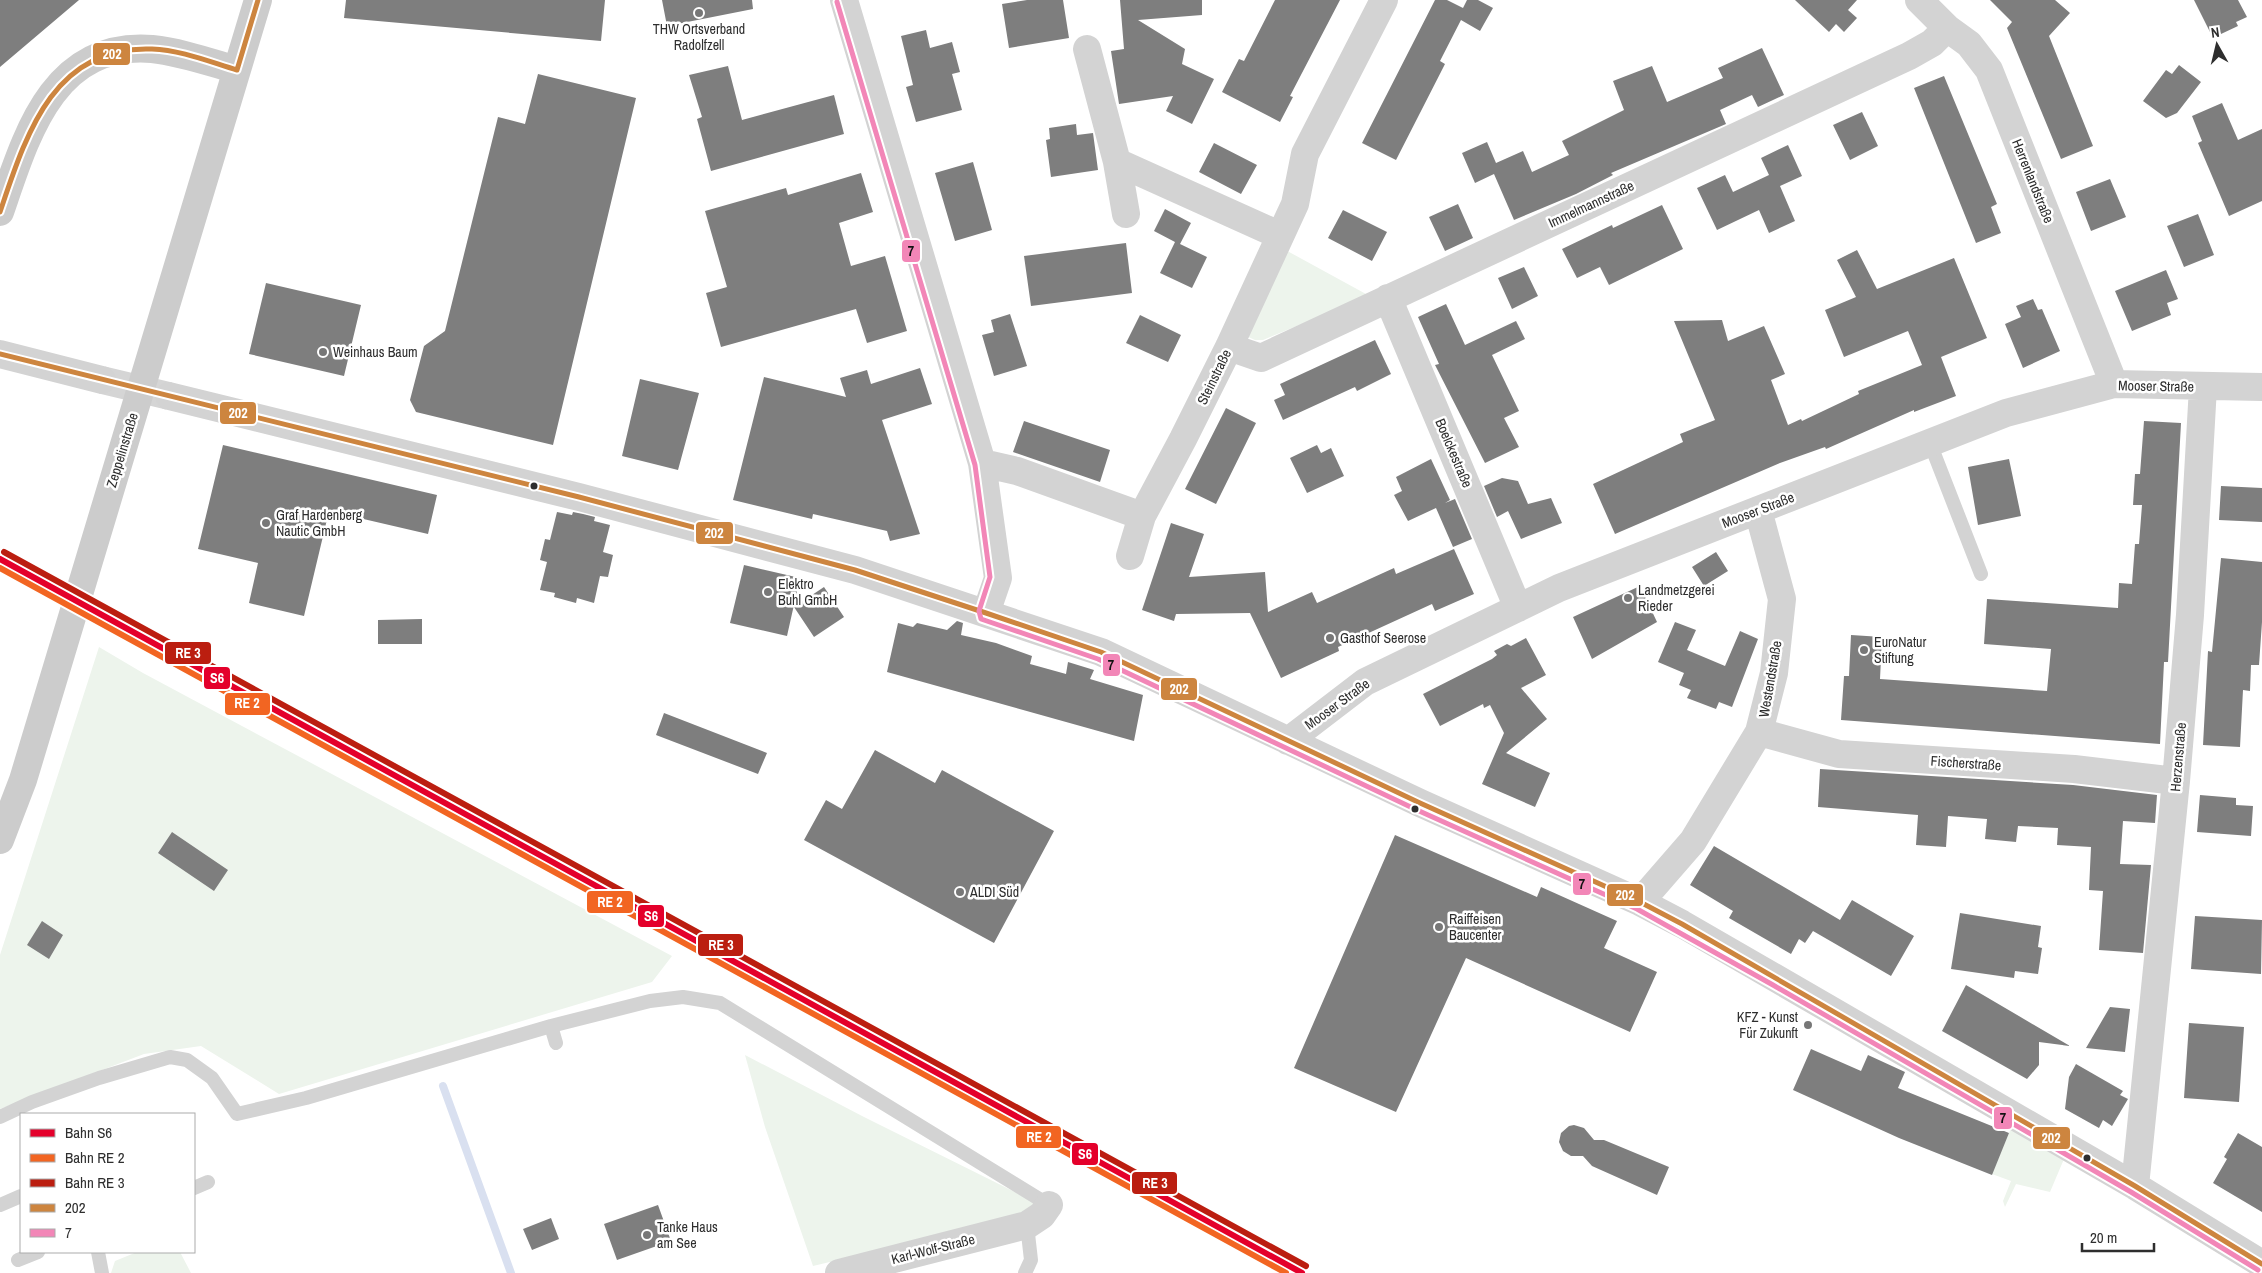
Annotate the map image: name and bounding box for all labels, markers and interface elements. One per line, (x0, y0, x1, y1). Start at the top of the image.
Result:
marker: THW Ortsverband Radolfzell (693, 7, 705, 19)
place label: THW Ortsverband Radolfzell (653, 20, 745, 54)
north arrow (2192, 20, 2242, 70)
text: N (2210, 23, 2221, 42)
line badge: 202 (92, 42, 131, 66)
text: 202 (102, 45, 122, 63)
street label: Herrenlandstraße (2008, 136, 2058, 226)
street label: Immelmannstraße (1545, 176, 1637, 232)
line badge: 7 (901, 239, 921, 263)
text: 7 (908, 242, 915, 260)
place label: Weinhaus Baum (333, 343, 418, 361)
marker: Weinhaus Baum (317, 346, 329, 358)
street label: Steinstraße (1193, 346, 1235, 408)
street label: Mooser Straße (2118, 376, 2194, 396)
line badge: 202 (219, 401, 257, 425)
text: 202 (228, 404, 248, 422)
street label: Zeppelinstraße (102, 410, 142, 490)
street label: Boelckestraße (1431, 416, 1477, 490)
unlabelled marker (529, 481, 539, 491)
street label: Mooser Straße (1719, 488, 1797, 532)
place label: Graf Hardenberg Nautic GmbH (276, 506, 363, 540)
marker: Graf Hardenberg Nautic GmbH (260, 517, 272, 529)
line badge: 202 (695, 521, 734, 545)
text: 202 (704, 524, 724, 542)
place label: Elektro Buhl GmbH (778, 575, 837, 609)
place label: Landmetzgerei Rieder (1638, 581, 1715, 615)
marker: Elektro Buhl GmbH (762, 586, 774, 598)
marker: Landmetzgerei Rieder (1622, 592, 1634, 604)
place label: Gasthof Seerose (1340, 629, 1426, 647)
marker: Gasthof Seerose (1324, 632, 1336, 644)
place label: EuroNatur Stiftung (1874, 633, 1926, 667)
street label: Westendstraße (1754, 639, 1786, 719)
line badge: RE 3 (164, 641, 212, 665)
text: RE 3 (175, 644, 201, 662)
marker: EuroNatur Stiftung (1858, 644, 1870, 656)
line badge: 7 (1102, 653, 1121, 677)
text: 7 (1108, 656, 1115, 674)
line badge: S6 (203, 666, 231, 690)
text: S6 (210, 669, 224, 687)
street label: Mooser Straße (1301, 674, 1373, 734)
line badge: 202 (1160, 677, 1198, 701)
text: 202 (1169, 680, 1189, 698)
line badge: RE 2 (224, 692, 271, 716)
text: RE 2 (234, 694, 260, 712)
street label: Herzenstraße (2166, 722, 2190, 792)
street label: Fischerstraße (1930, 752, 2002, 774)
unlabelled marker (1410, 804, 1420, 814)
line badge: 7 (1572, 872, 1592, 896)
text: 7 (1579, 875, 1586, 893)
place label: ALDI Süd (969, 883, 1019, 901)
line badge: 202 (1606, 883, 1644, 907)
marker: ALDI Süd (954, 886, 966, 898)
text: 202 (1615, 886, 1635, 904)
line badge: RE 2 (586, 890, 634, 914)
text: RE 2 (597, 893, 623, 911)
line badge: S6 (637, 904, 665, 928)
text: S6 (644, 907, 658, 925)
place label: Raiffeisen Baucenter (1449, 910, 1502, 944)
marker: Raiffeisen Baucenter (1433, 921, 1445, 933)
line badge: RE 3 (697, 933, 744, 957)
text: RE 3 (708, 936, 734, 954)
place label: KFZ - Kunst Für Zukunft (1737, 1008, 1798, 1042)
marker: KFZ - Kunst Für Zukunft (1802, 1019, 1814, 1031)
line badge: 7 (1993, 1106, 2013, 1130)
text: 7 (2000, 1109, 2007, 1127)
legend (20, 1113, 195, 1253)
text: Bahn S6 (65, 1122, 112, 1143)
line badge: RE 2 (1015, 1125, 1062, 1149)
line badge: 202 (2032, 1126, 2071, 1150)
text: RE 2 (1026, 1128, 1052, 1146)
text: 202 (2041, 1129, 2061, 1147)
line badge: S6 (1071, 1142, 1099, 1166)
text: S6 (1078, 1145, 1092, 1163)
text: Bahn RE 2 (65, 1147, 125, 1168)
unlabelled marker (2082, 1153, 2092, 1163)
line badge: RE 3 (1131, 1171, 1178, 1195)
text: Bahn RE 3 (65, 1172, 125, 1193)
text: RE 3 (1142, 1174, 1168, 1192)
text: 202 (65, 1197, 86, 1218)
place label: Tanke Haus am See (657, 1218, 718, 1252)
scale bar (2082, 1220, 2154, 1252)
text: 7 (65, 1222, 72, 1243)
text: 20 m (2090, 1227, 2117, 1248)
marker: Tanke Haus am See (641, 1229, 653, 1241)
street label: Karl-Wolf-Straße (889, 1230, 977, 1268)

